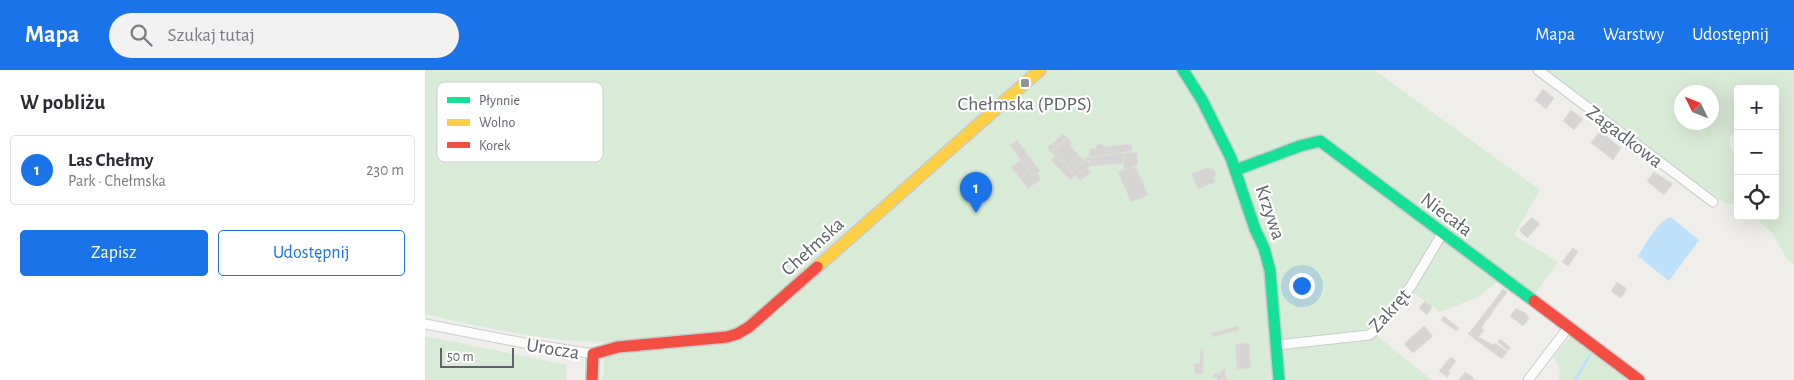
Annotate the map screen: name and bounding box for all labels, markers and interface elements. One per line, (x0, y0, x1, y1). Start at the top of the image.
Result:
search box (109, 13, 459, 58)
icon: search (127, 21, 155, 49)
text: Mapa (25, 23, 79, 47)
text: Szukaj tutaj (167, 26, 255, 45)
text: Mapa (1535, 26, 1575, 44)
text: Warstwy (1603, 26, 1664, 44)
text: Udostępnij (1692, 26, 1769, 44)
marker: Chełmska (PDPS) (1019, 77, 1031, 89)
legend (437, 82, 603, 162)
north arrow (1674, 85, 1719, 130)
map controls (1734, 85, 1779, 220)
button: + (1734, 85, 1779, 130)
text: W pobliżu (20, 92, 105, 113)
text: Płynnie (479, 94, 520, 108)
place label: Chełmska (PDPS) (958, 94, 1092, 114)
street label: Zagadkowa (1583, 102, 1666, 172)
text: Wolno (479, 116, 515, 130)
button: − (1734, 130, 1779, 175)
text: Korek (479, 139, 511, 153)
text: Las Chełmy (68, 151, 154, 170)
text: 1 (34, 162, 40, 178)
text: 230 m (366, 162, 404, 178)
pin: 1 (960, 172, 992, 213)
text: Park · Chełmska (68, 173, 166, 189)
button: locate (1734, 175, 1779, 220)
street label: Krzywa (1251, 182, 1289, 242)
street label: Niecała (1417, 189, 1476, 241)
street label: Chełmska (778, 214, 848, 280)
button: Zapisz (20, 230, 208, 276)
button: Udostępnij (218, 230, 405, 276)
your location (1289, 273, 1315, 299)
street label: Zakręt (1365, 285, 1415, 336)
street label: Urocza (525, 335, 581, 363)
scale bar (440, 345, 514, 368)
text: 50 m (447, 350, 474, 364)

